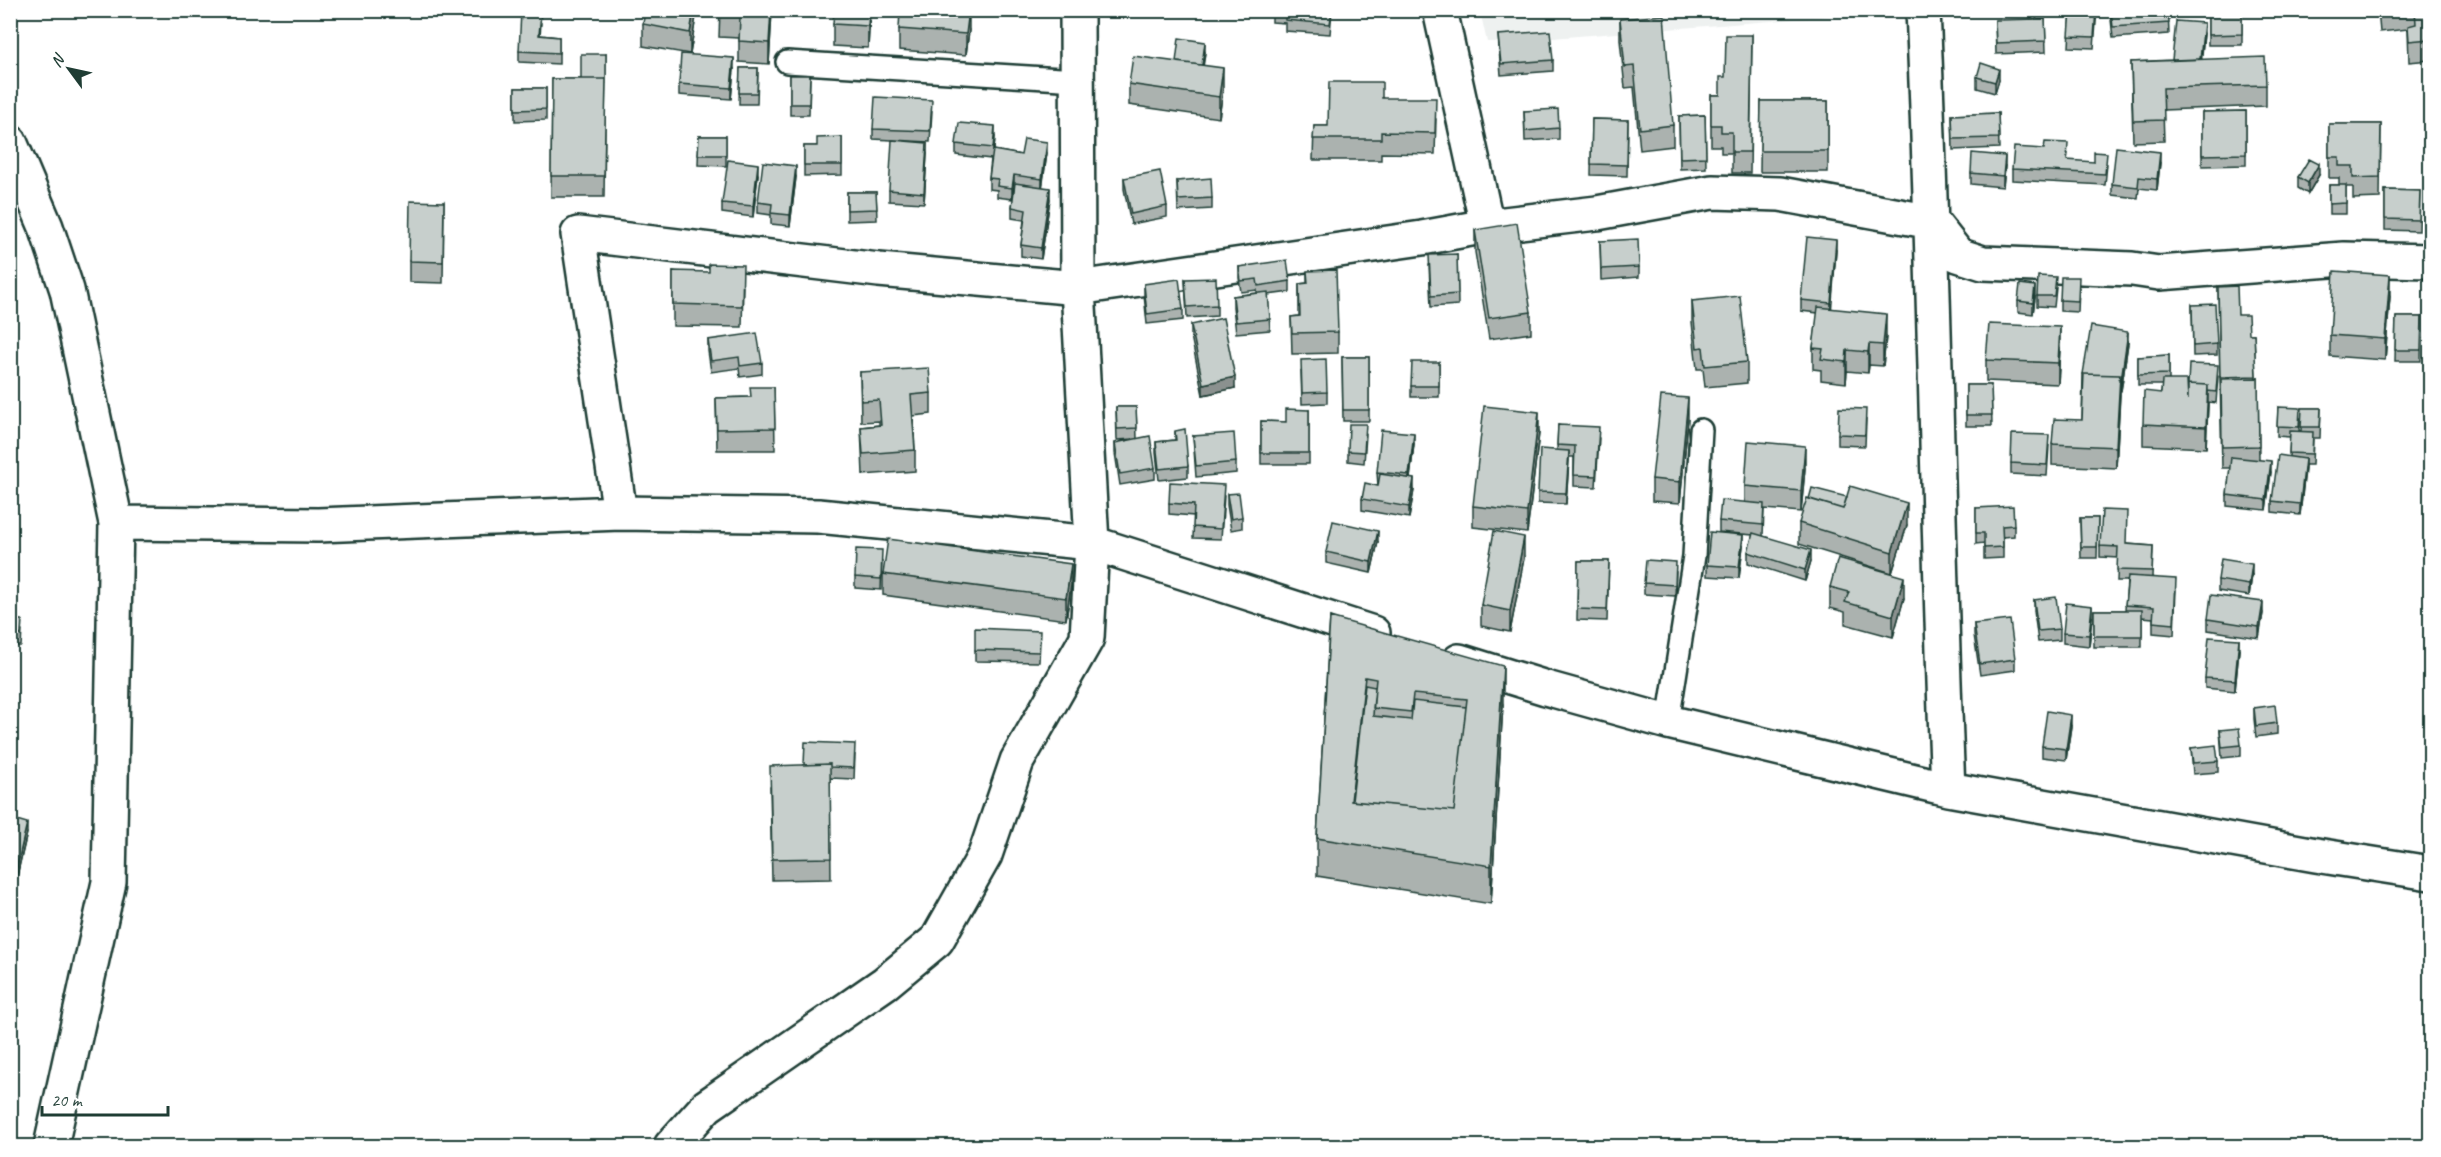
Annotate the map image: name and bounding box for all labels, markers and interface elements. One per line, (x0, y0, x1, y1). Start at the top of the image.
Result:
north arrow (39, 39, 99, 99)
text: N (46, 49, 70, 71)
scale bar (42, 1079, 168, 1117)
text: 20 m (51, 1089, 84, 1111)

